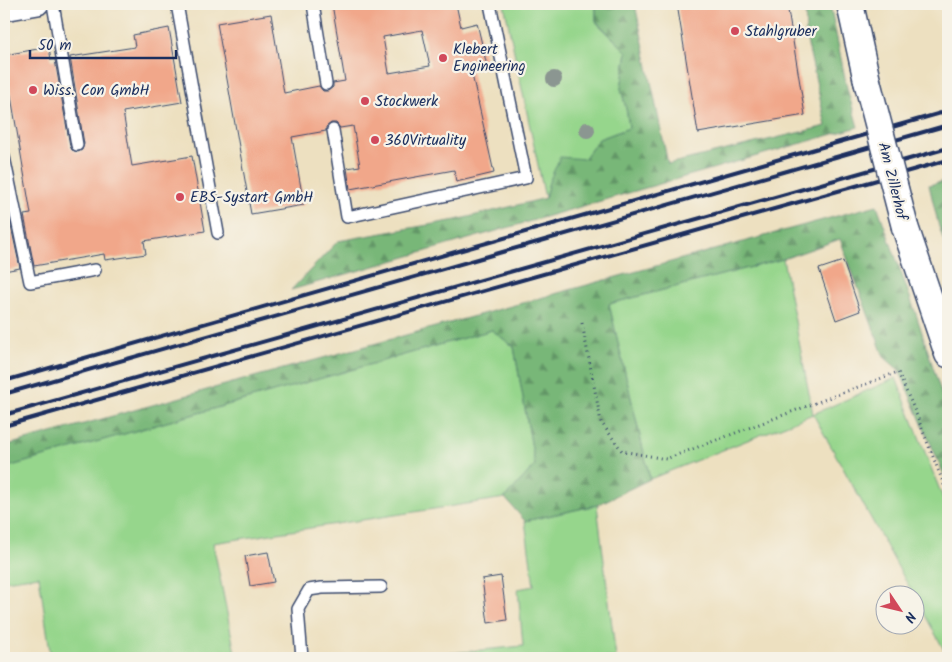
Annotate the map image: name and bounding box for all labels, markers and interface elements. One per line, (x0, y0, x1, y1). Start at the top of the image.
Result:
place label: Stahlgruber (745, 20, 817, 44)
marker: Stahlgruber (729, 25, 741, 37)
scale bar (30, 28, 176, 60)
text: 50 m (38, 34, 72, 58)
place label: Klebert Engineering (453, 38, 526, 79)
marker: Klebert Engineering (437, 52, 449, 64)
place label: Wiss. Con GmbH (43, 79, 149, 103)
marker: Wiss. Con GmbH (27, 84, 39, 96)
place label: Stockwerk (375, 90, 439, 114)
marker: Stockwerk (359, 95, 371, 107)
place label: 360Virtuality (385, 129, 467, 153)
marker: 360Virtuality (369, 134, 381, 146)
street label: Am Zillerhof (871, 140, 914, 224)
place label: EBS-Systart GmbH (190, 186, 313, 210)
marker: EBS-Systart GmbH (174, 191, 186, 203)
north arrow (874, 584, 924, 634)
text: N (898, 607, 921, 627)

